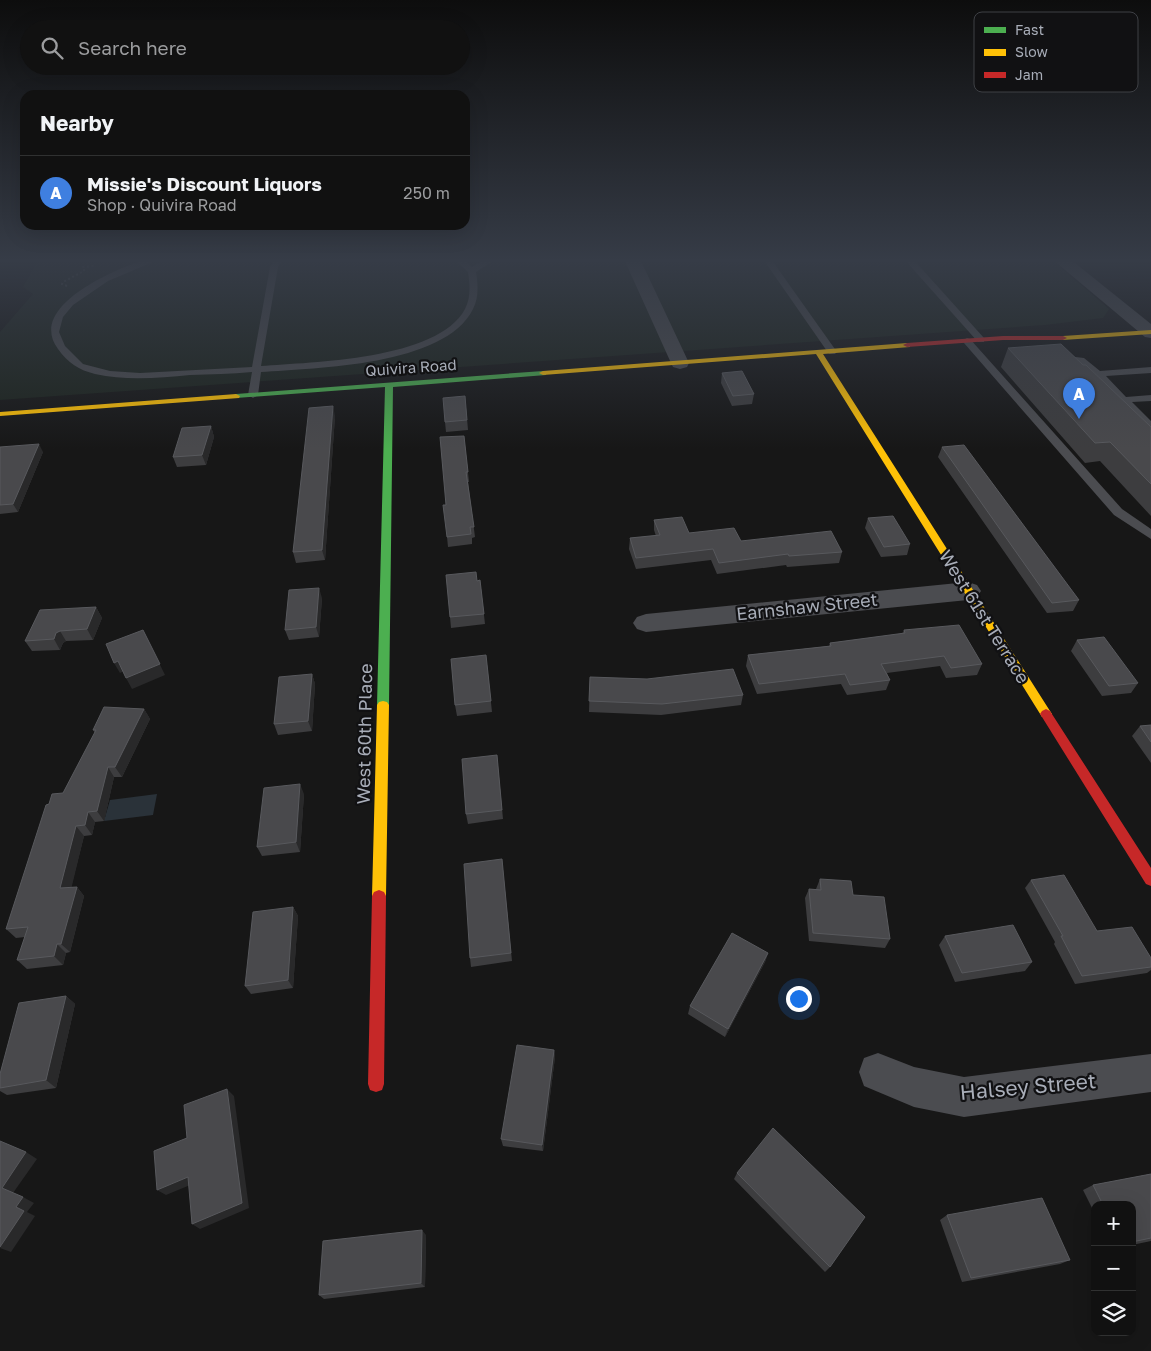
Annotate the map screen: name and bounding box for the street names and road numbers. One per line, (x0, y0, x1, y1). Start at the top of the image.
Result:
street label: Quivira Road (365, 355, 457, 379)
street label: West 61st Terrace (935, 546, 1035, 687)
street label: Earnshaw Street (735, 588, 879, 624)
street label: West 60th Place (352, 663, 376, 805)
street label: Halsey Street (959, 1067, 1097, 1105)

